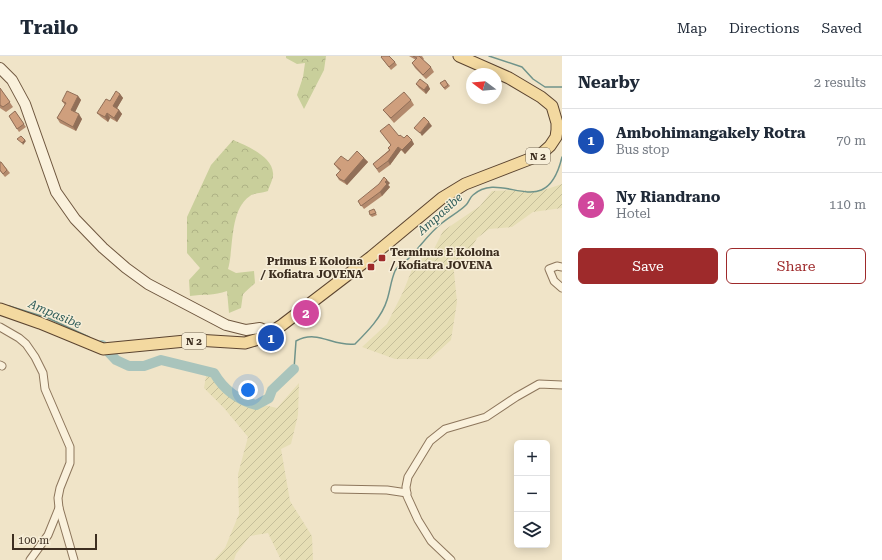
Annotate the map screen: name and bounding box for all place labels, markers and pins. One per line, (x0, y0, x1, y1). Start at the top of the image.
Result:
place label: Terminus E Koloina / Kofiatra JOVENA (389, 246, 500, 272)
marker: Terminus E Koloina / Kofiatra JOVENA (377, 253, 387, 263)
place label: Primus E Koloina / Kofiatra JOVENA (260, 255, 364, 281)
marker: Primus E Koloina / Kofiatra JOVENA (366, 262, 376, 272)
pin: 2 (293, 298, 319, 328)
pin: 1 (258, 323, 284, 353)

